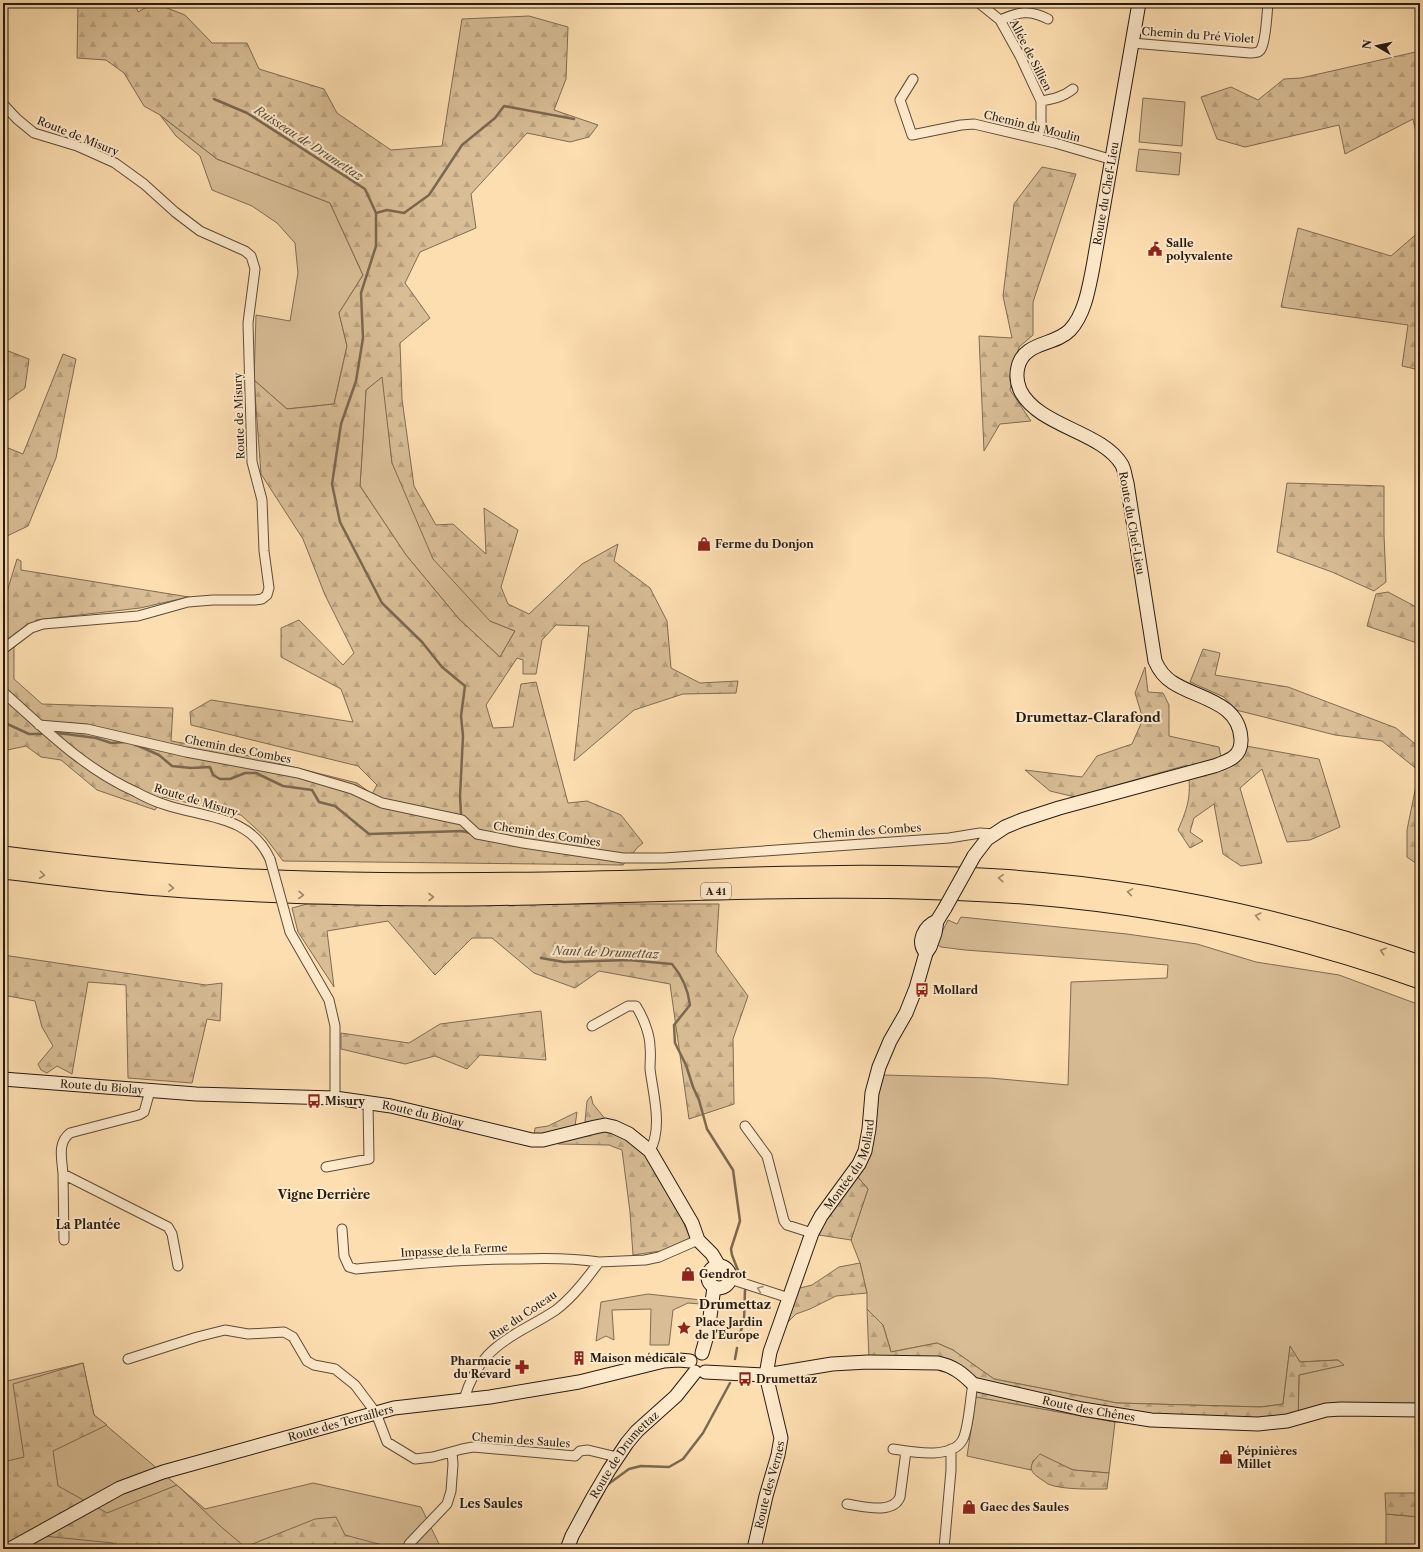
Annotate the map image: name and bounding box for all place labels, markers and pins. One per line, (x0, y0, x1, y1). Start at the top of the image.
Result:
place label: Salle polyvalente (1166, 236, 1233, 263)
public building icon: Salle polyvalente (1147, 241, 1163, 257)
shop icon: Ferme du Donjon (696, 536, 712, 552)
place label: Ferme du Donjon (715, 537, 814, 551)
bus stop icon: Mollard (914, 982, 930, 998)
place label: Mollard (933, 983, 979, 997)
bus stop icon: Misury (306, 1093, 322, 1109)
place label: Misury (325, 1094, 365, 1108)
shop icon: Gendrot (680, 1266, 696, 1282)
place label: Gendrot (699, 1267, 747, 1281)
place label: Place Jardin de l'Europe (695, 1315, 763, 1342)
place icon: Place Jardin de l'Europe (676, 1320, 692, 1336)
building icon: Maison médicale (571, 1350, 587, 1366)
place label: Maison médicale (590, 1351, 686, 1365)
place label: Pharmacie du Revard (450, 1354, 512, 1381)
pharmacy icon: Pharmacie du Revard (514, 1359, 530, 1375)
bus stop icon: Drumettaz (737, 1371, 753, 1387)
place label: Drumettaz (756, 1372, 817, 1386)
place label: Pépinières Millet (1237, 1444, 1297, 1471)
shop icon: Pépinières Millet (1218, 1449, 1234, 1465)
shop icon: Gaec des Saules (961, 1499, 977, 1515)
place label: Gaec des Saules (980, 1500, 1069, 1514)

